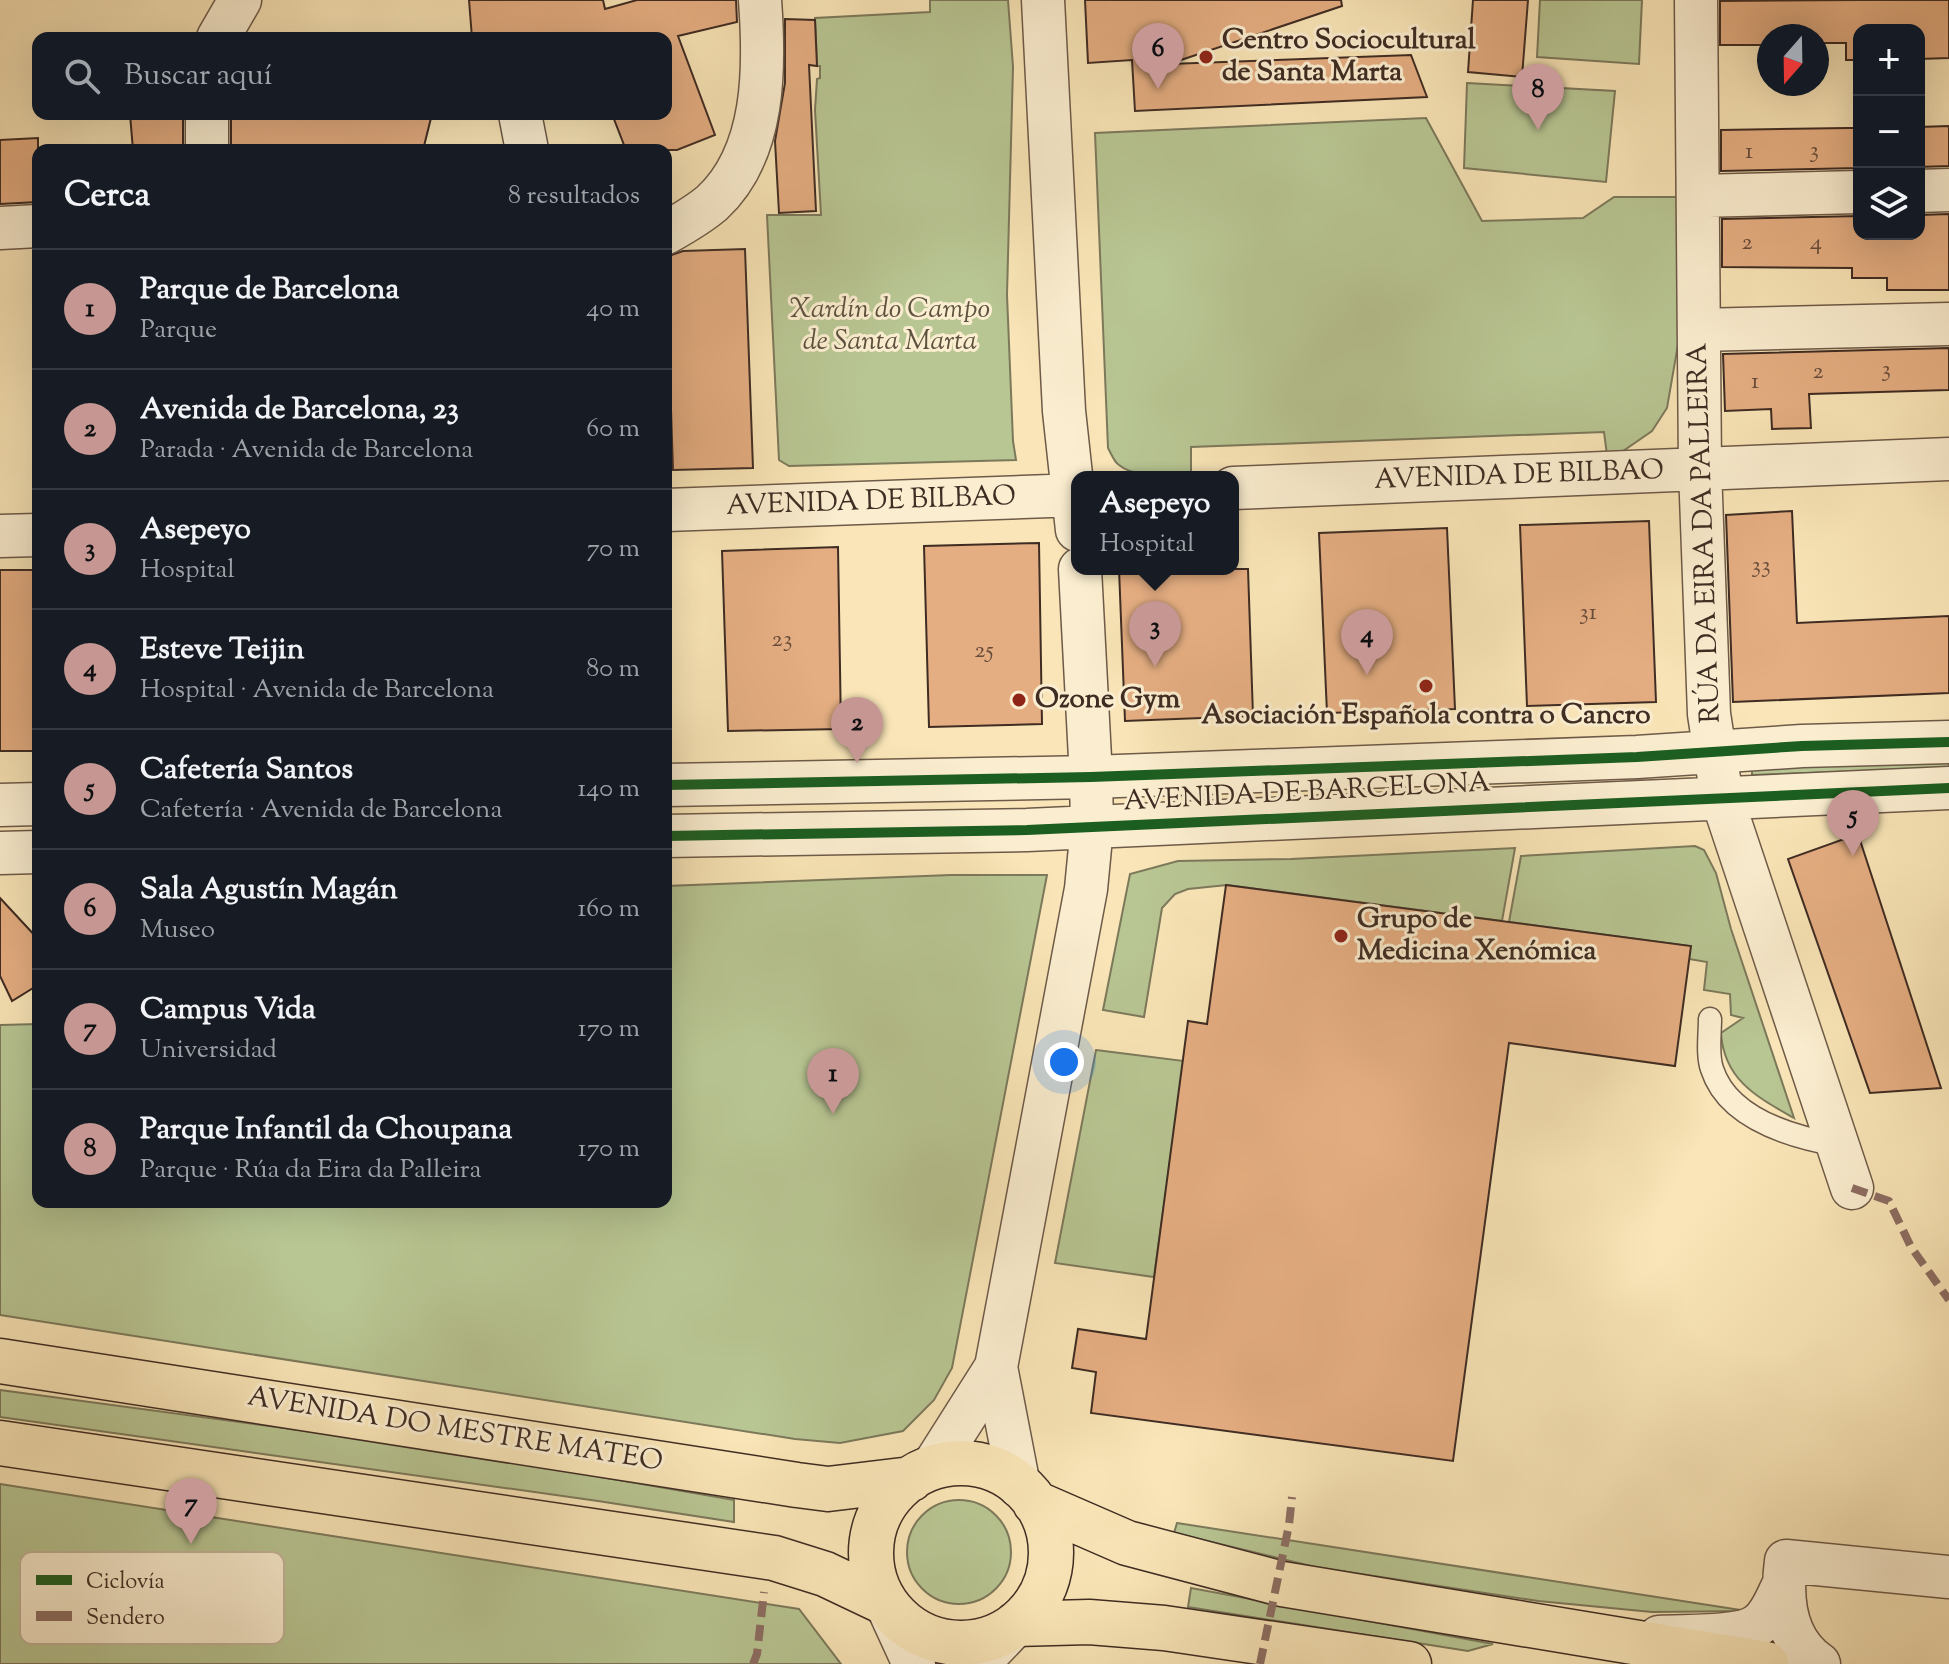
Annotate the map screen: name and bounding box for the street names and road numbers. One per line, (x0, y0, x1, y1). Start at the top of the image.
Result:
street label: RÚA DA EIRA DA PALLEIRA (1678, 342, 1732, 724)
street label: AVENIDA DE BILBAO (1373, 451, 1665, 501)
street label: AVENIDA DE BILBAO (725, 477, 1017, 527)
street label: AVENIDA DE BARCELONA (1122, 763, 1492, 823)
street label: AVENIDA DO MESTRE MATEO (245, 1377, 665, 1483)

